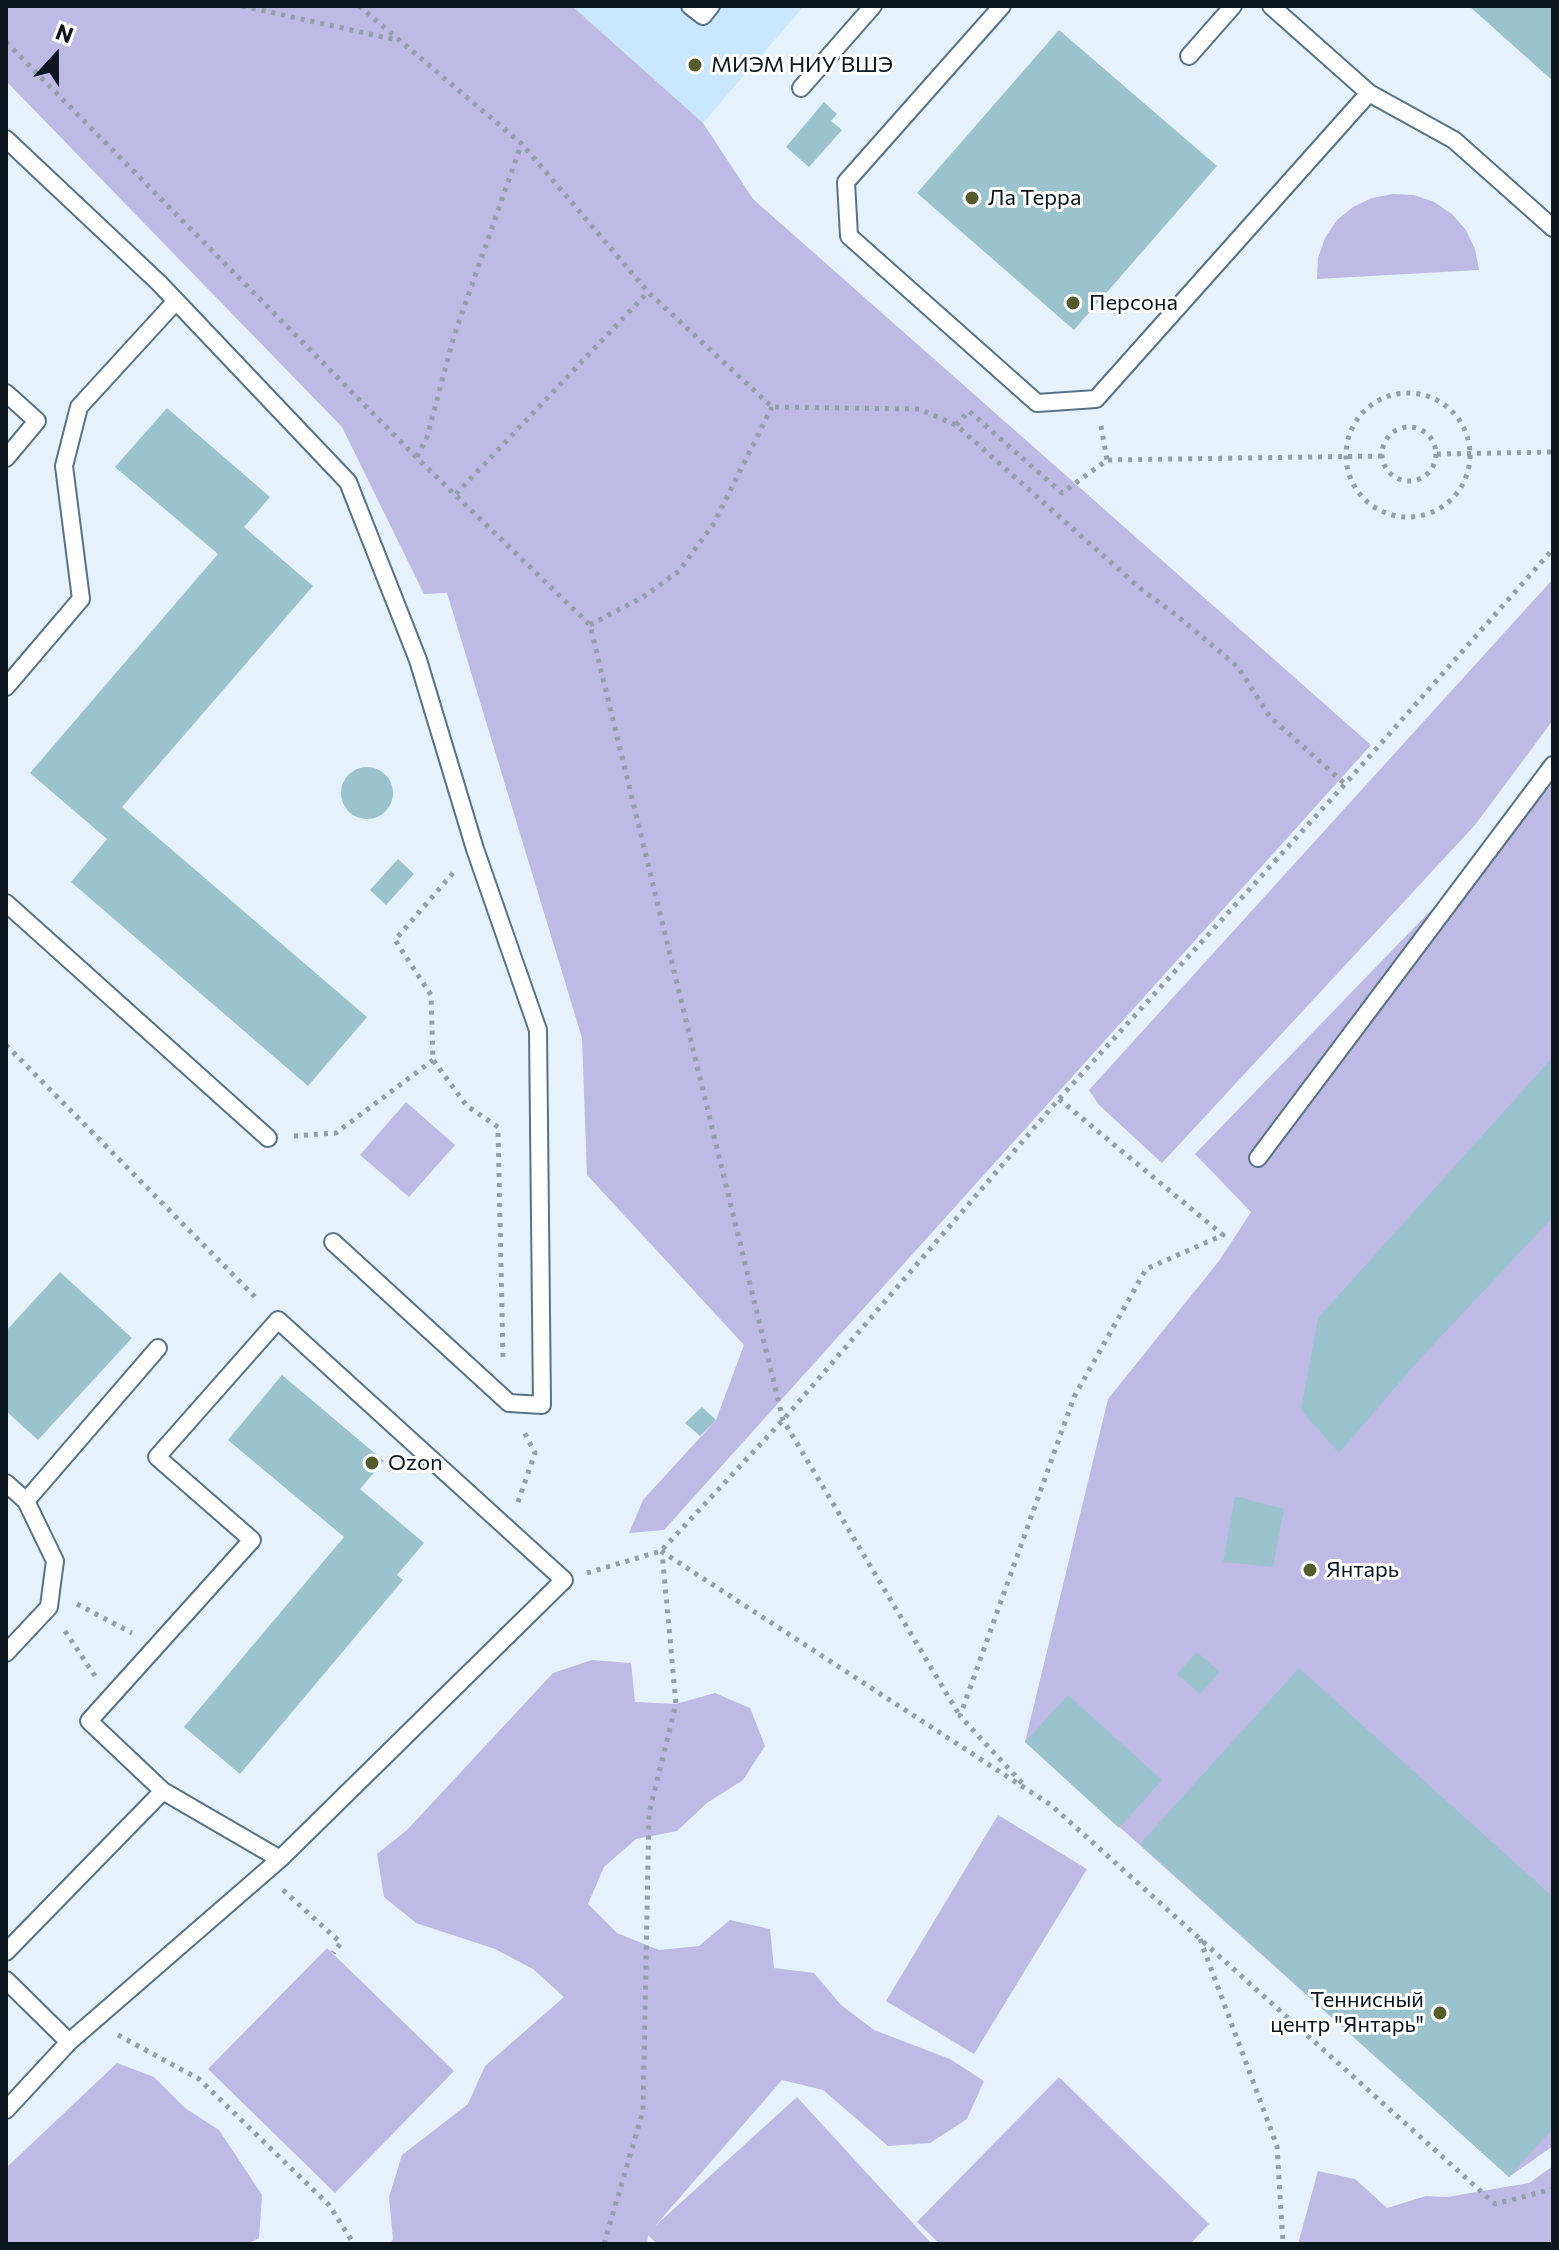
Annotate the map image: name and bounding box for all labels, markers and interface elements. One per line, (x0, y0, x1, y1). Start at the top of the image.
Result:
north arrow (16, 16, 96, 96)
text: N (52, 18, 77, 49)
place label: МИЭМ НИУ ВШЭ (711, 52, 893, 78)
marker: МИЭМ НИУ ВШЭ (686, 56, 704, 74)
place label: Ла Терра (988, 185, 1081, 211)
marker: Ла Терра (963, 189, 981, 207)
place label: Персона (1089, 290, 1178, 316)
marker: Персона (1064, 294, 1082, 312)
place label: Ozon (388, 1450, 443, 1476)
marker: Ozon (363, 1454, 381, 1472)
place label: Янтарь (1326, 1557, 1399, 1583)
marker: Янтарь (1301, 1561, 1319, 1579)
place label: Теннисный центр "Янтарь" (1270, 1987, 1424, 2038)
marker: Теннисный центр "Янтарь" (1431, 2004, 1449, 2022)

